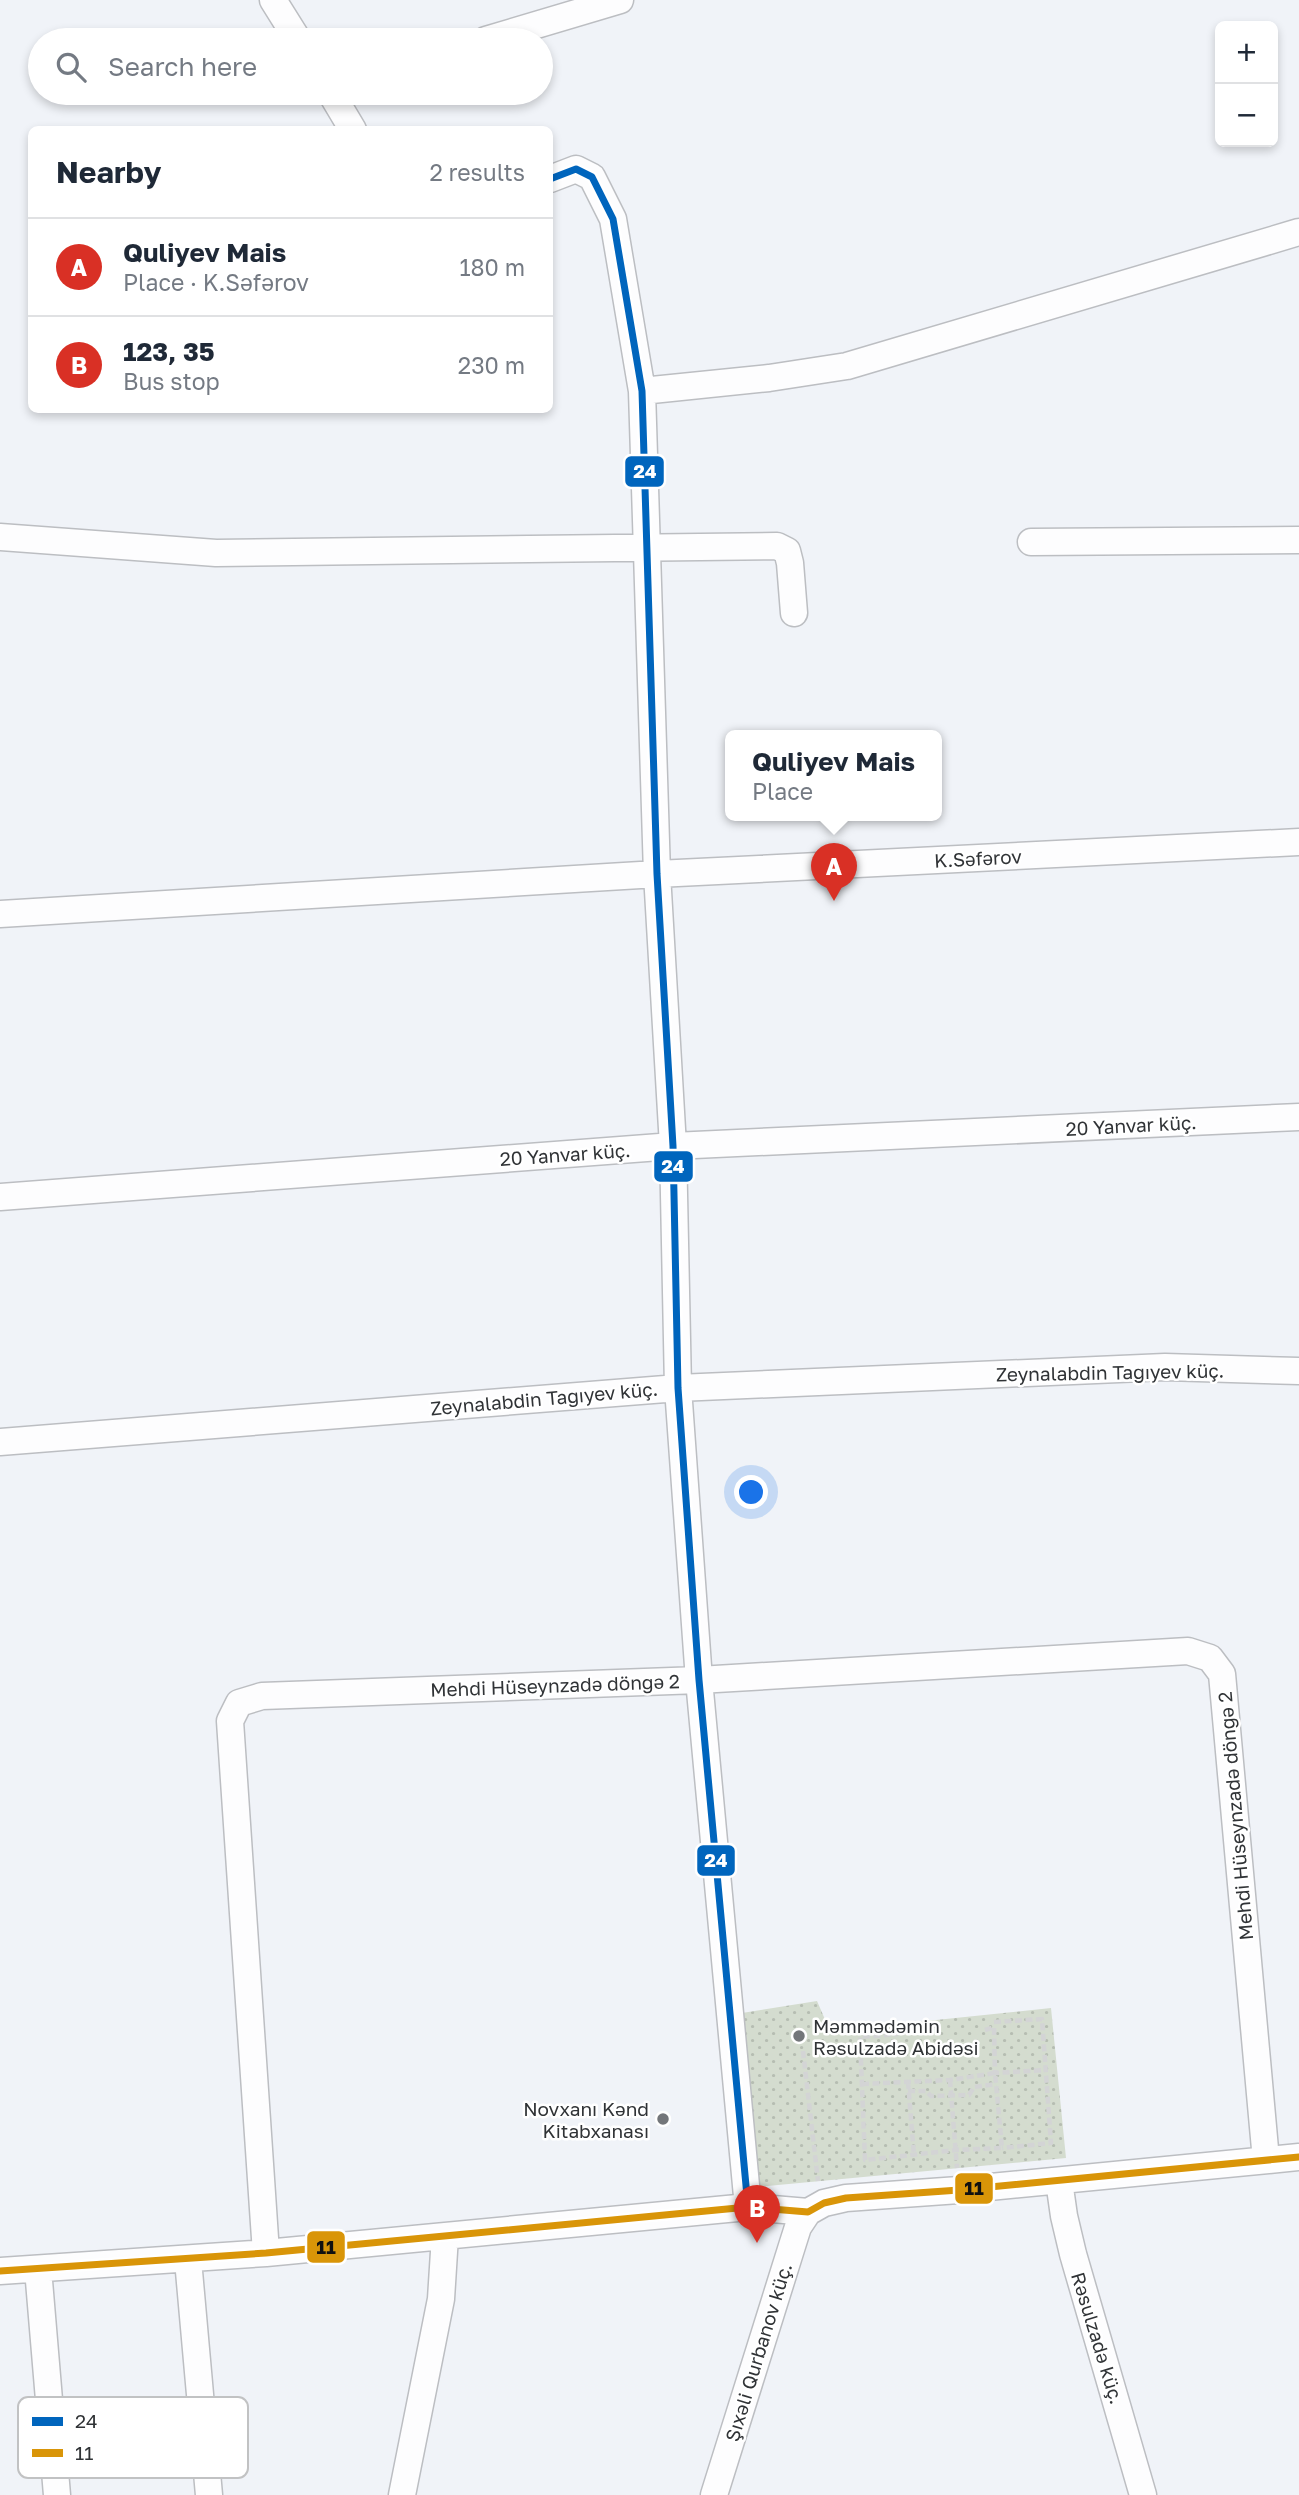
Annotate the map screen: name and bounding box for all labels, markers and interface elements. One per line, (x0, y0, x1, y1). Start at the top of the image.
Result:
map controls (1215, 21, 1278, 147)
button: + (1215, 21, 1278, 84)
search box (28, 28, 553, 105)
icon: search (52, 48, 90, 86)
text: Search here (108, 51, 257, 82)
button: − (1215, 84, 1278, 147)
text: Nearby (56, 154, 161, 190)
text: 2 results (429, 158, 525, 186)
text: Quliyev Mais (123, 237, 286, 268)
text: A (71, 253, 87, 281)
text: 180 m (459, 253, 525, 281)
text: Place · K.Səfərov (123, 268, 309, 296)
text: 123, 35 (123, 336, 215, 367)
text: B (71, 351, 87, 379)
text: 230 m (458, 351, 525, 379)
text: Bus stop (123, 367, 220, 395)
line badge: 24 (624, 455, 665, 488)
text: 24 (633, 459, 657, 482)
popup (725, 730, 942, 821)
text: Quliyev Mais (752, 746, 915, 777)
text: Place (752, 777, 813, 805)
pin: A (811, 843, 857, 901)
street label: K.Səfərov (934, 844, 1023, 872)
street label: 20 Yanvar küç. (1065, 1110, 1197, 1140)
street label: 20 Yanvar küç. (499, 1138, 631, 1170)
line badge: 24 (653, 1150, 694, 1183)
text: 24 (661, 1154, 685, 1177)
street label: Zeynalabdin Tağıyev küç. (996, 1359, 1224, 1385)
street label: Zeynalabdin Tağıyev küç. (429, 1377, 659, 1419)
your location (734, 1475, 768, 1509)
street label: Mehdi Hüseynzadə döngə 2 (430, 1669, 680, 1701)
street label: Mehdi Hüseynzadə döngə 2 (1213, 1691, 1257, 1941)
line badge: 24 (696, 1844, 736, 1877)
text: 24 (704, 1848, 728, 1871)
place label: Məmmədəmin Rəsulzadə Abidəsi (813, 2014, 979, 2059)
marker: Məmmədəmin Rəsulzadə Abidəsi (791, 2028, 807, 2044)
place label: Novxanı Kənd Kitabxanası (523, 2097, 649, 2142)
marker: Novxanı Kənd Kitabxanası (655, 2111, 671, 2127)
line badge: 11 (954, 2172, 994, 2205)
text: 11 (964, 2176, 984, 2199)
pin: B (734, 2185, 780, 2243)
line badge: 11 (306, 2230, 346, 2264)
text: 11 (316, 2235, 336, 2258)
street label: Şıxəli Qurbanov küç. (720, 2260, 796, 2444)
street label: Rəsulzadə küç. (1067, 2269, 1129, 2407)
legend (18, 2397, 248, 2478)
text: 24 (75, 2409, 98, 2432)
text: 11 (75, 2441, 93, 2464)

